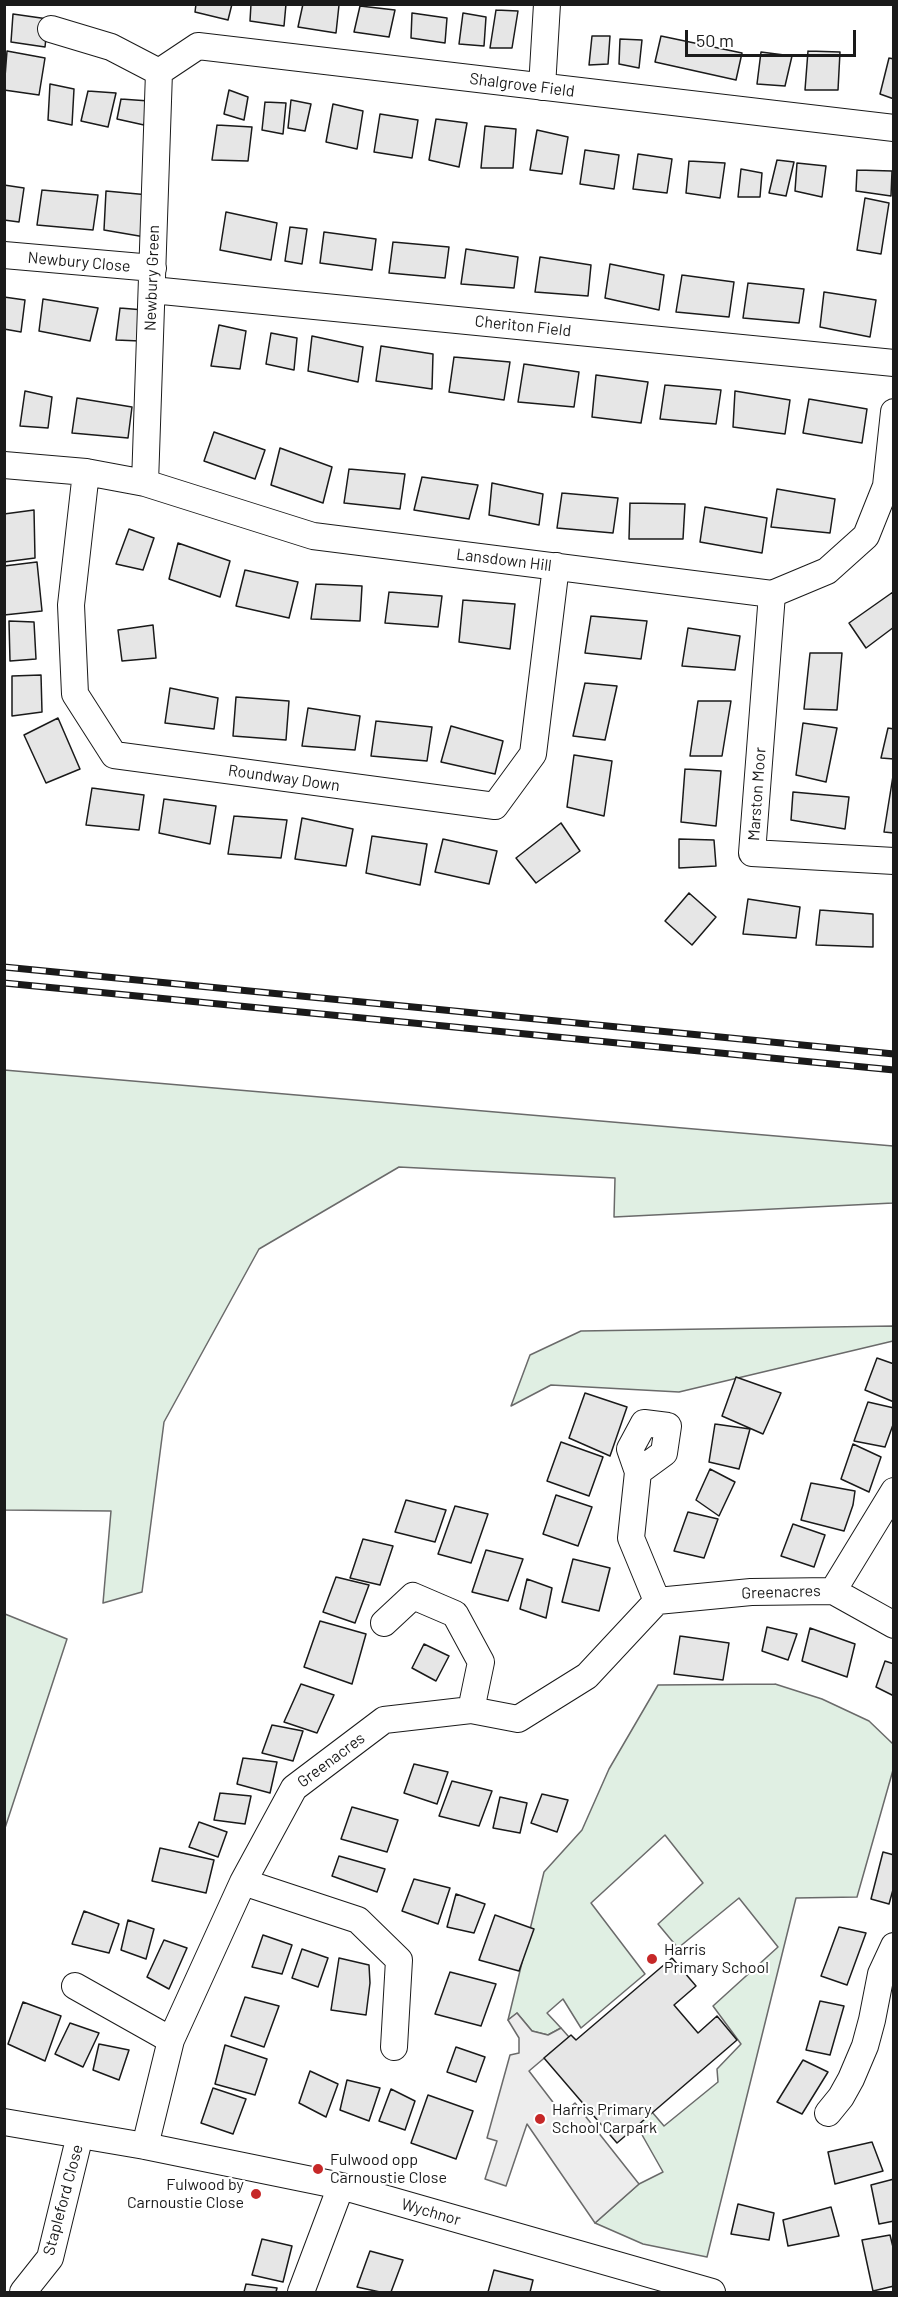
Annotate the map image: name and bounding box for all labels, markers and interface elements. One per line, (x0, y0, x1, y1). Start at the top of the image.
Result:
scale bar (688, 18, 859, 56)
text: 50 m (696, 29, 734, 51)
street label: Shalgrove Field (468, 69, 576, 101)
street label: Newbury Green (141, 225, 163, 331)
street label: Newbury Close (27, 248, 131, 276)
street label: Cheriton Field (474, 311, 572, 341)
street label: Lansdown Hill (455, 545, 553, 575)
street label: Marston Moor (744, 746, 770, 842)
street label: Roundway Down (227, 761, 341, 795)
street label: Greenacres (741, 1581, 821, 1603)
street label: Greenacres (293, 1728, 369, 1792)
place label: Harris Primary School (664, 1940, 769, 1978)
marker: Harris Primary School (645, 1952, 659, 1966)
place label: Harris Primary School Carpark (552, 2100, 657, 2138)
marker: Harris Primary School Carpark (533, 2112, 547, 2126)
street label: Stapleford Close (39, 2142, 87, 2258)
place label: Fulwood opp Carnoustie Close (330, 2150, 447, 2188)
marker: Fulwood opp Carnoustie Close (311, 2162, 325, 2176)
place label: Fulwood by Carnoustie Close (127, 2175, 244, 2213)
marker: Fulwood by Carnoustie Close (249, 2187, 263, 2201)
street label: Wychnor (399, 2194, 463, 2230)

